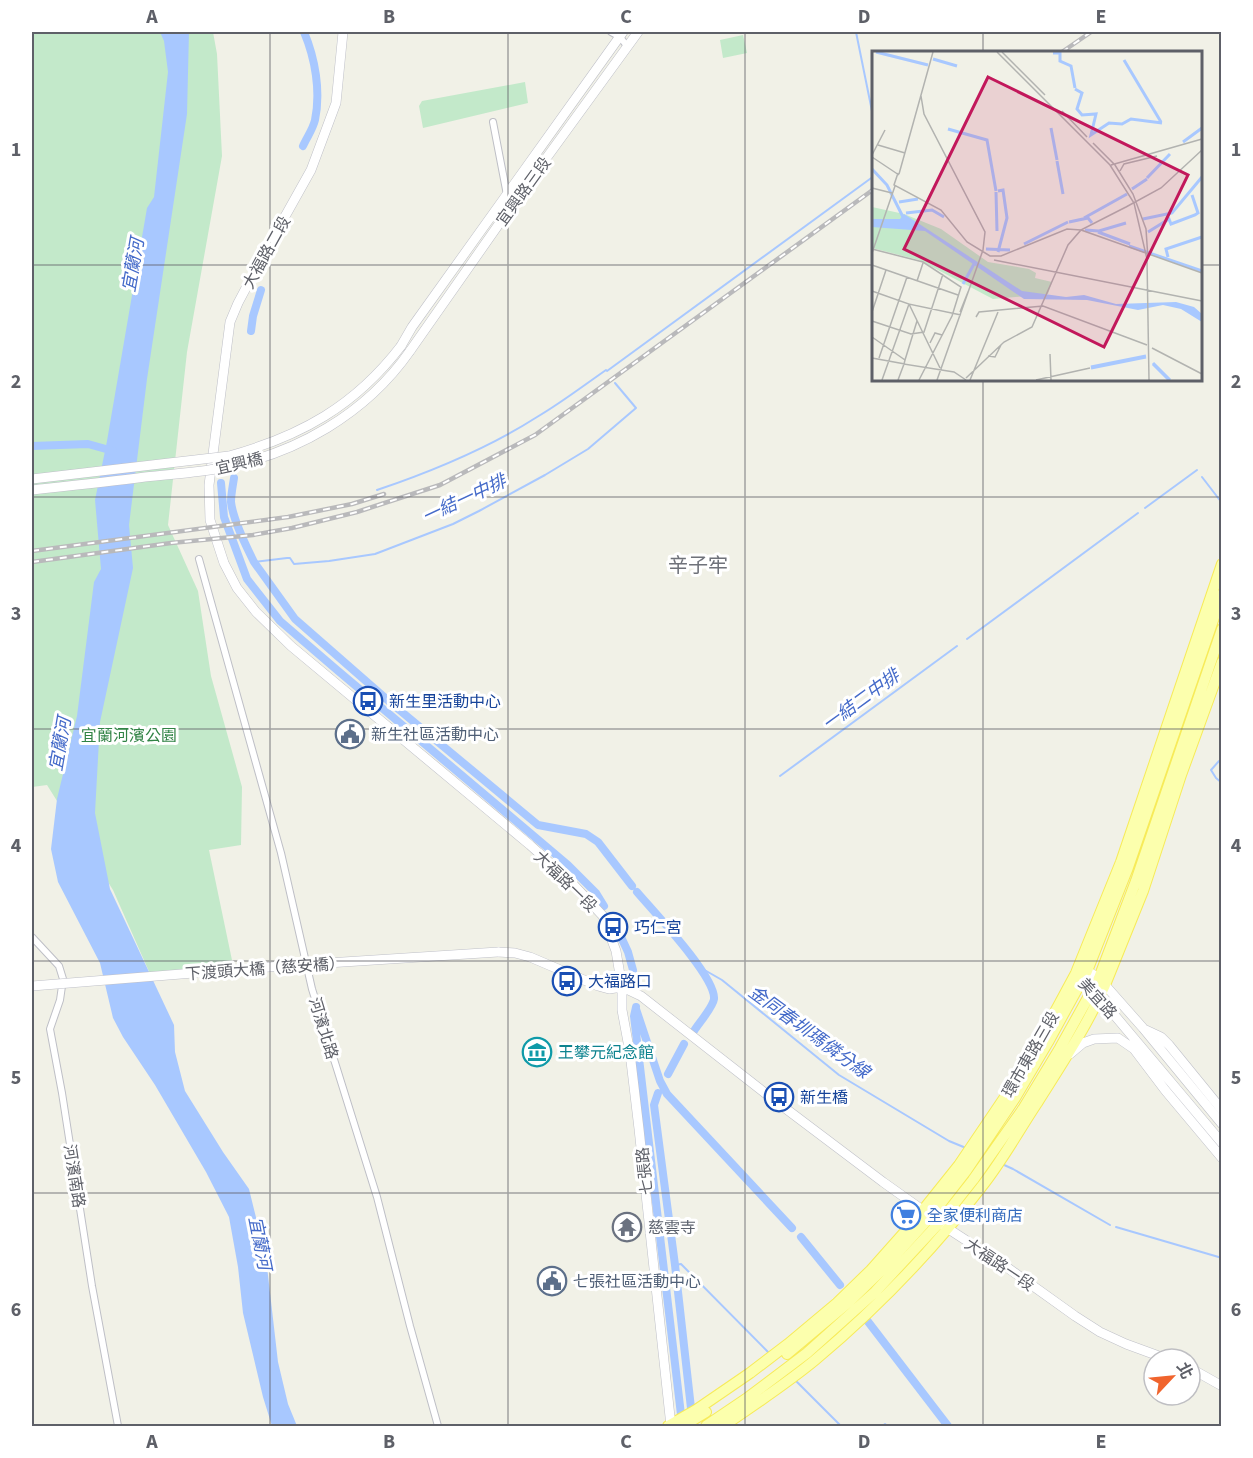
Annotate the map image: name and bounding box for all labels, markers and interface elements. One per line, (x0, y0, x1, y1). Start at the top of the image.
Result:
text: A (145, 3, 158, 31)
text: B (383, 3, 395, 31)
text: C (620, 3, 632, 31)
text: D (858, 3, 870, 31)
text: E (1096, 3, 1106, 31)
inset map (872, 51, 1202, 381)
text: 1 (11, 136, 21, 164)
text: 1 (1231, 136, 1241, 164)
street label: 宜興路三段 (491, 153, 556, 230)
street label: 大福路二段 (238, 212, 296, 293)
water label: 宜蘭河 (116, 233, 151, 294)
text: 2 (11, 368, 21, 396)
text: 2 (1231, 368, 1241, 396)
street label: 宜興橋 (213, 448, 265, 480)
water label: 一結一中排 (418, 468, 512, 530)
district label: 辛子牢 (668, 552, 728, 580)
text: 3 (11, 600, 21, 628)
text: 3 (1231, 600, 1241, 628)
water label: 一結二中排 (818, 663, 907, 737)
bus stop icon: 新生里活動中心 (352, 685, 384, 717)
place label: 新生里活動中心 (389, 691, 501, 713)
water label: 宜蘭河 (43, 712, 78, 773)
public building icon: 新生社區活動中心 (334, 718, 366, 750)
place label: 新生社區活動中心 (371, 724, 499, 746)
park label: 宜蘭河濱公園 (81, 725, 177, 747)
text: 4 (11, 832, 22, 860)
text: 4 (1231, 832, 1242, 860)
street label: 大福路一段 (529, 846, 602, 917)
bus stop icon: 巧仁宮 (597, 911, 629, 943)
place label: 巧仁宮 (634, 917, 682, 939)
street label: 下渡頭大橋（慈安橋） (184, 952, 346, 986)
bus stop icon: 大福路口 (551, 965, 583, 997)
place label: 大福路口 (588, 971, 652, 993)
street label: 美宜路 (1073, 973, 1121, 1024)
water label: 金同春圳瑪僯分線 (743, 980, 876, 1086)
street label: 河濱北路 (303, 994, 343, 1062)
street label: 環市東路三段 (997, 1007, 1064, 1102)
museum icon: 王攀元紀念館 (521, 1036, 553, 1068)
place label: 王攀元紀念館 (558, 1042, 654, 1064)
text: 5 (11, 1064, 21, 1092)
text: 5 (1231, 1064, 1241, 1092)
bus stop icon: 新生橋 (763, 1081, 795, 1113)
place label: 新生橋 (800, 1087, 848, 1109)
street label: 河濱南路 (58, 1143, 90, 1209)
street label: 七張路 (632, 1146, 658, 1196)
supermarket icon: 全家便利商店 (890, 1199, 922, 1231)
place label: 全家便利商店 (927, 1205, 1023, 1227)
temple icon: 慈雲寺 (611, 1211, 643, 1243)
water label: 宜蘭河 (242, 1214, 278, 1275)
place label: 慈雲寺 (648, 1217, 696, 1239)
street label: 大福路一段 (960, 1233, 1039, 1296)
public building icon: 七張社區活動中心 (536, 1265, 568, 1297)
place label: 七張社區活動中心 (573, 1271, 701, 1293)
text: 6 (11, 1296, 21, 1324)
text: 6 (1231, 1296, 1241, 1324)
north arrow (1142, 1347, 1202, 1407)
text: 北 (1171, 1359, 1198, 1383)
text: A (145, 1428, 158, 1456)
text: B (383, 1428, 395, 1456)
text: C (620, 1428, 632, 1456)
text: D (858, 1428, 870, 1456)
text: E (1096, 1428, 1106, 1456)

